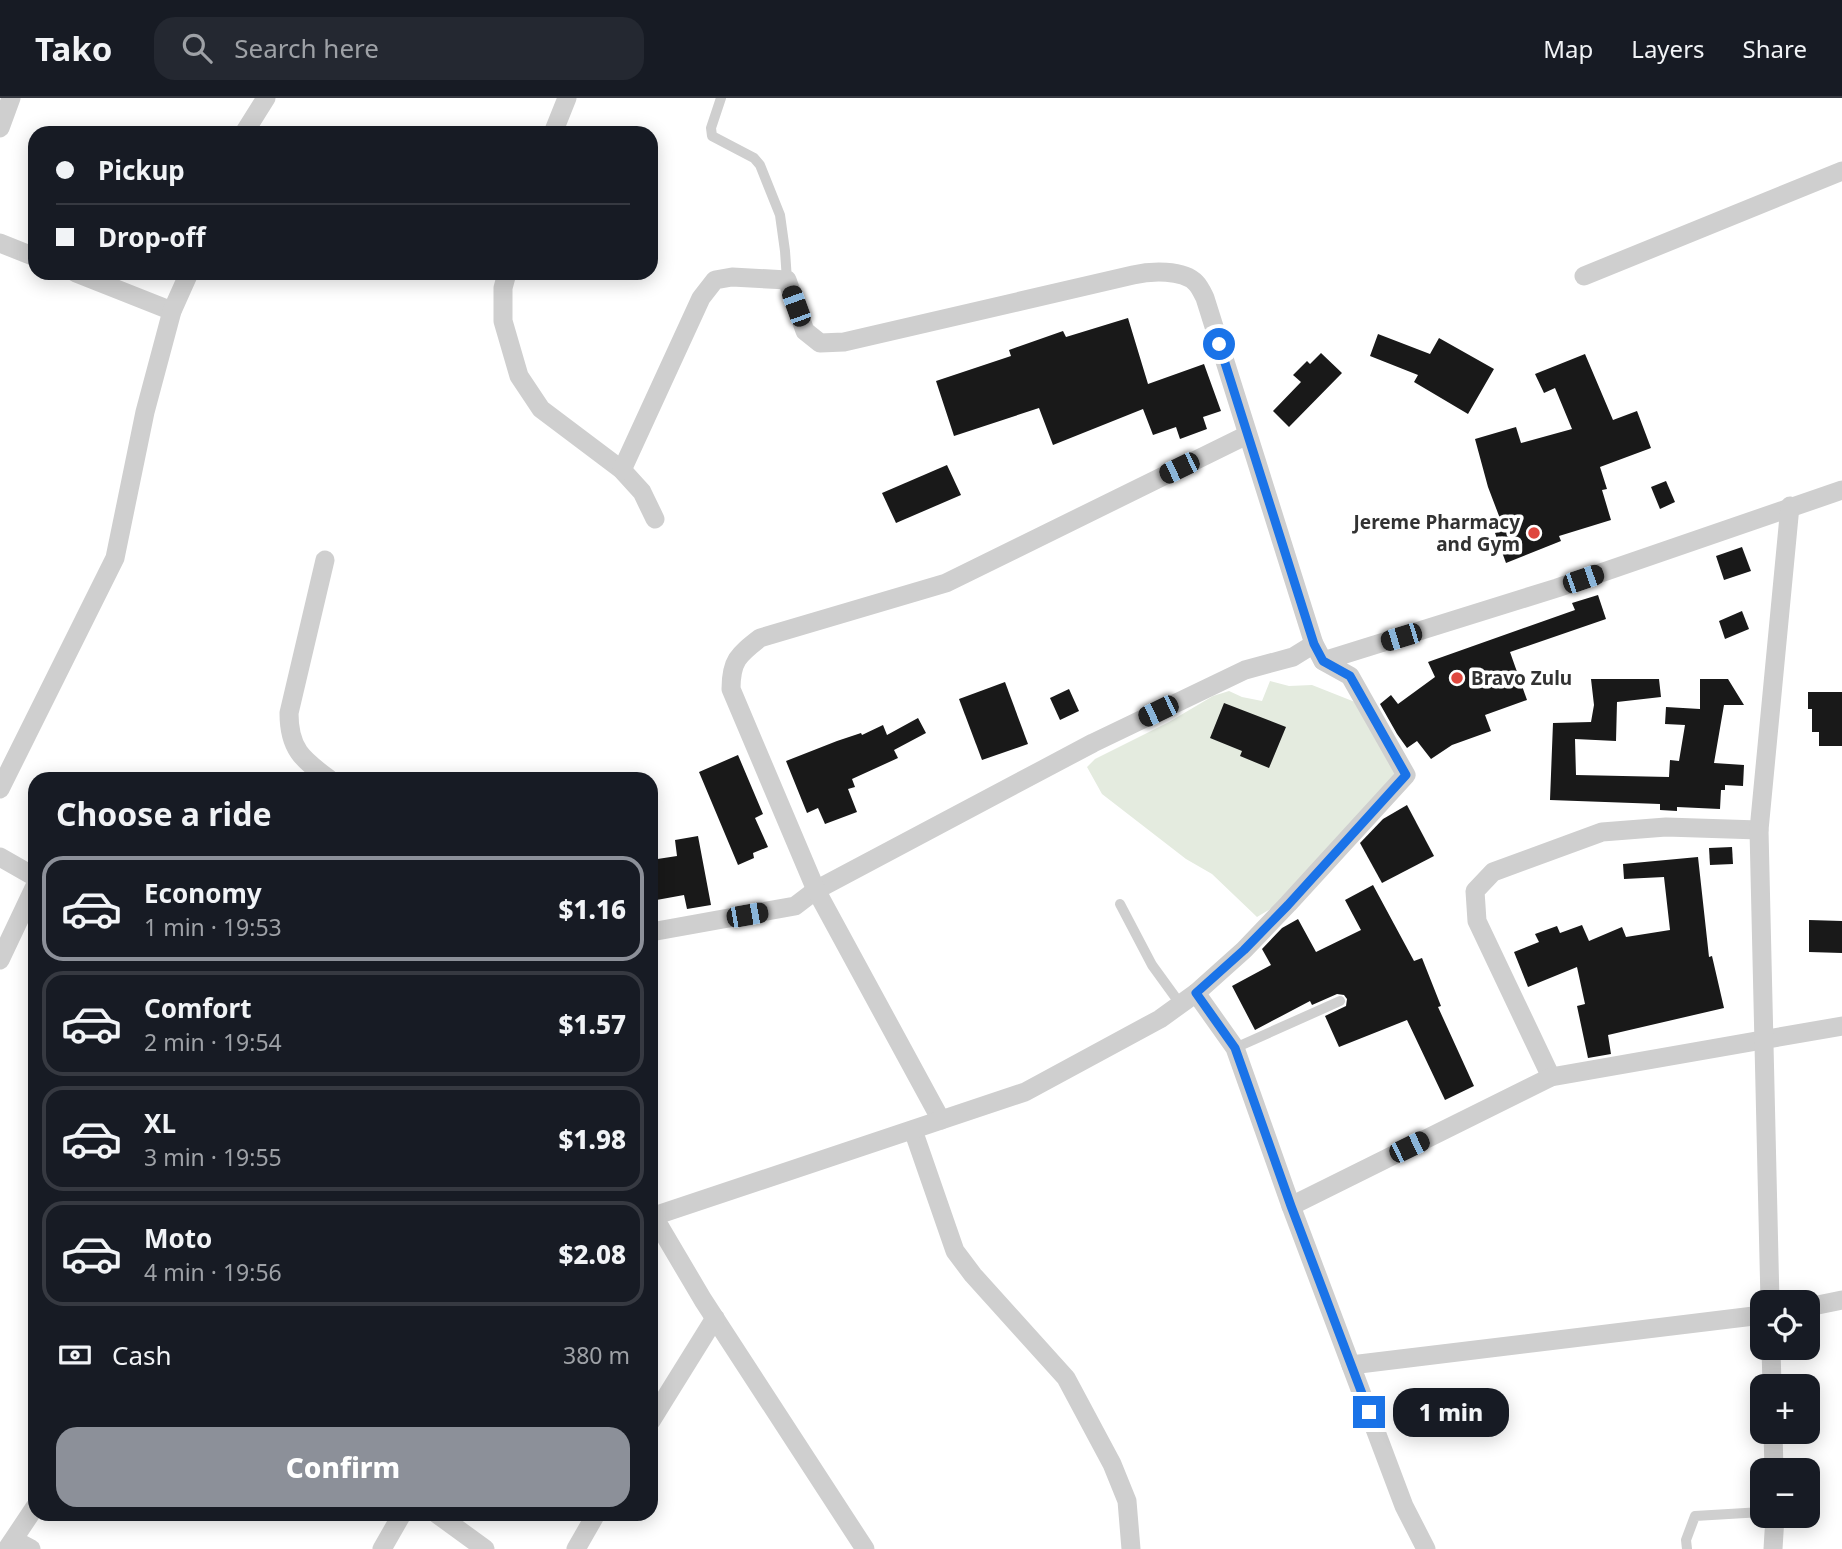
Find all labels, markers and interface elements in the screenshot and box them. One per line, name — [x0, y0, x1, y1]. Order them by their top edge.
search box — [154, 17, 644, 80]
text: Tako — [35, 26, 112, 71]
icon: search — [178, 29, 216, 67]
text: Search here — [234, 30, 379, 66]
text: Map — [1543, 32, 1593, 65]
text: Layers — [1631, 32, 1705, 65]
text: Share — [1743, 32, 1807, 65]
text: Pickup — [98, 152, 185, 188]
text: Drop-off — [98, 219, 205, 255]
car — [779, 283, 814, 329]
route start — [1203, 328, 1235, 360]
car — [1156, 449, 1203, 487]
place label: Jereme Pharmacy and Gym — [1352, 509, 1520, 557]
marker: Jereme Pharmacy and Gym — [1526, 525, 1542, 541]
car — [1560, 562, 1607, 596]
car — [1378, 621, 1425, 653]
place label: Bravo Zulu — [1471, 665, 1572, 691]
marker: Bravo Zulu — [1449, 670, 1465, 686]
car — [1135, 692, 1182, 730]
text: Choose a ride — [56, 792, 272, 835]
text: Economy — [144, 875, 262, 911]
icon: car — [60, 877, 123, 940]
text: $1.16 — [559, 891, 626, 927]
car — [725, 901, 770, 929]
text: 1 min · 19:53 — [144, 911, 282, 943]
text: Comfort — [144, 990, 252, 1026]
icon: car — [60, 992, 123, 1055]
text: $1.57 — [559, 1006, 626, 1042]
text: 2 min · 19:54 — [144, 1026, 282, 1058]
text: XL — [144, 1105, 176, 1141]
icon: car — [60, 1107, 123, 1170]
text: $1.98 — [559, 1121, 626, 1157]
car — [1386, 1128, 1433, 1166]
text: 3 min · 19:55 — [144, 1141, 282, 1173]
text: Moto — [144, 1220, 212, 1256]
icon: car — [60, 1222, 123, 1285]
text: $2.08 — [559, 1236, 626, 1272]
text: 4 min · 19:56 — [144, 1256, 282, 1288]
map controls — [1750, 1290, 1820, 1528]
button: locate — [1750, 1290, 1820, 1360]
icon: cash — [56, 1336, 94, 1374]
text: Cash — [112, 1337, 172, 1373]
text: 380 m — [563, 1339, 630, 1371]
button: + — [1750, 1374, 1820, 1444]
callout: 1 min — [1394, 1388, 1509, 1436]
route end — [1353, 1396, 1385, 1428]
text: 1 min — [1419, 1396, 1483, 1428]
button: Confirm — [56, 1427, 630, 1507]
button: − — [1750, 1458, 1820, 1528]

